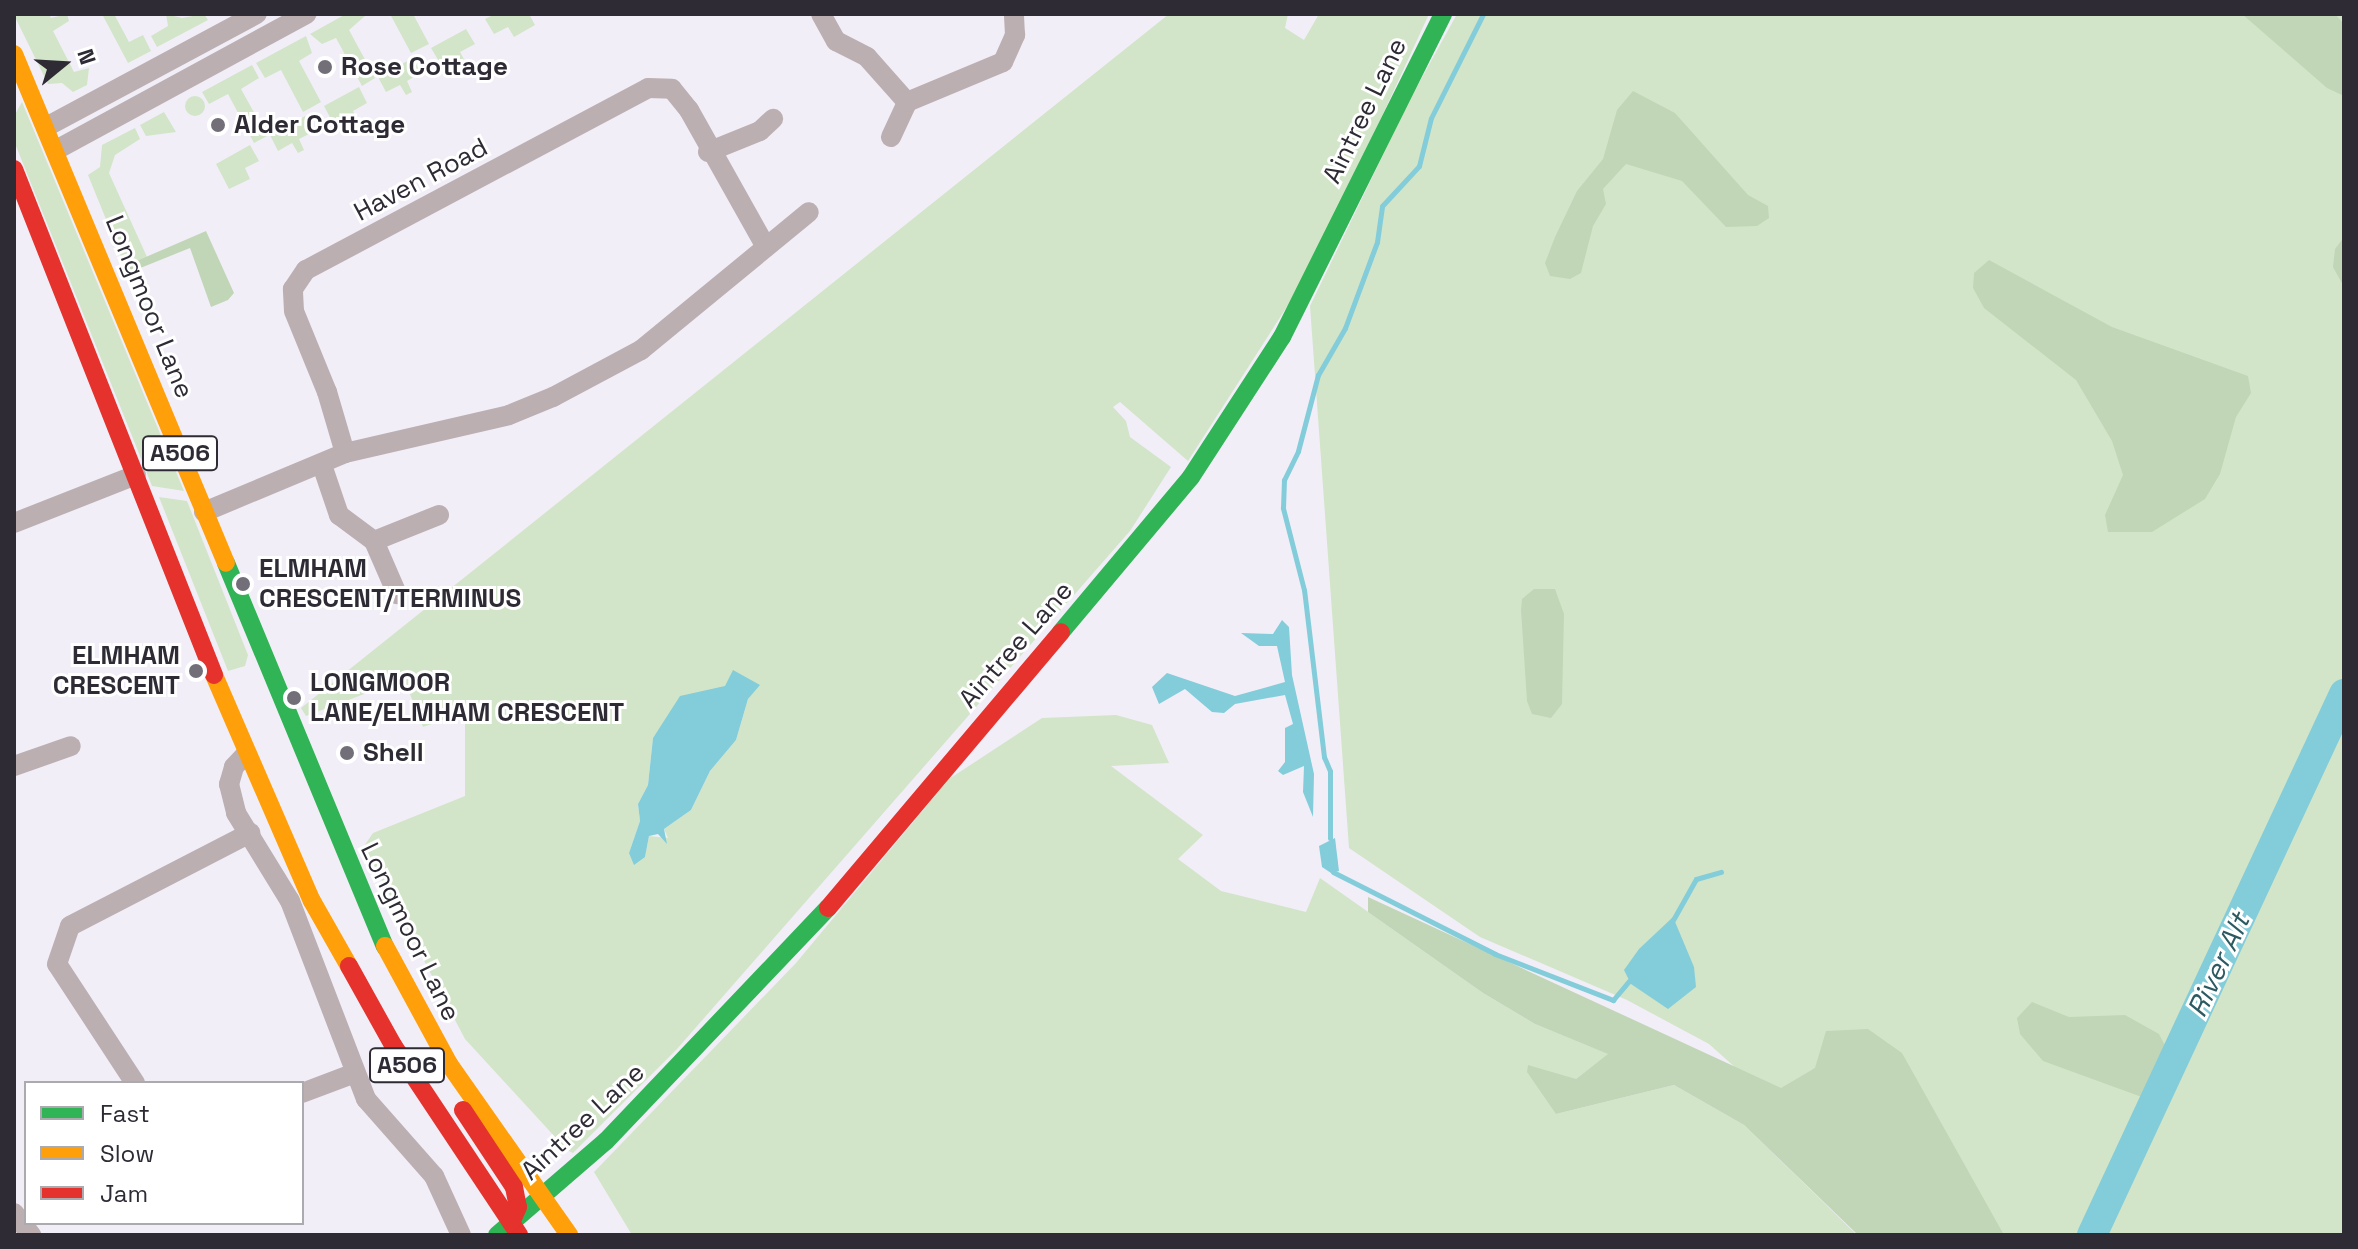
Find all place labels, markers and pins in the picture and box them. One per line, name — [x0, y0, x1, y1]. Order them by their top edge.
place label: Rose Cottage — [341, 51, 508, 83]
marker: Rose Cottage — [316, 58, 334, 76]
place label: Alder Cottage — [234, 109, 405, 141]
marker: Alder Cottage — [209, 116, 227, 134]
place label: ELMHAM CRESCENT/TERMINUS — [259, 553, 521, 614]
marker: ELMHAM CRESCENT/TERMINUS — [234, 575, 252, 593]
place label: ELMHAM CRESCENT — [53, 640, 180, 702]
marker: ELMHAM CRESCENT — [187, 662, 205, 680]
place label: LONGMOOR LANE/ELMHAM CRESCENT — [310, 667, 624, 728]
marker: LONGMOOR LANE/ELMHAM CRESCENT — [285, 689, 303, 707]
place label: Shell — [363, 737, 424, 769]
marker: Shell — [338, 744, 356, 762]

